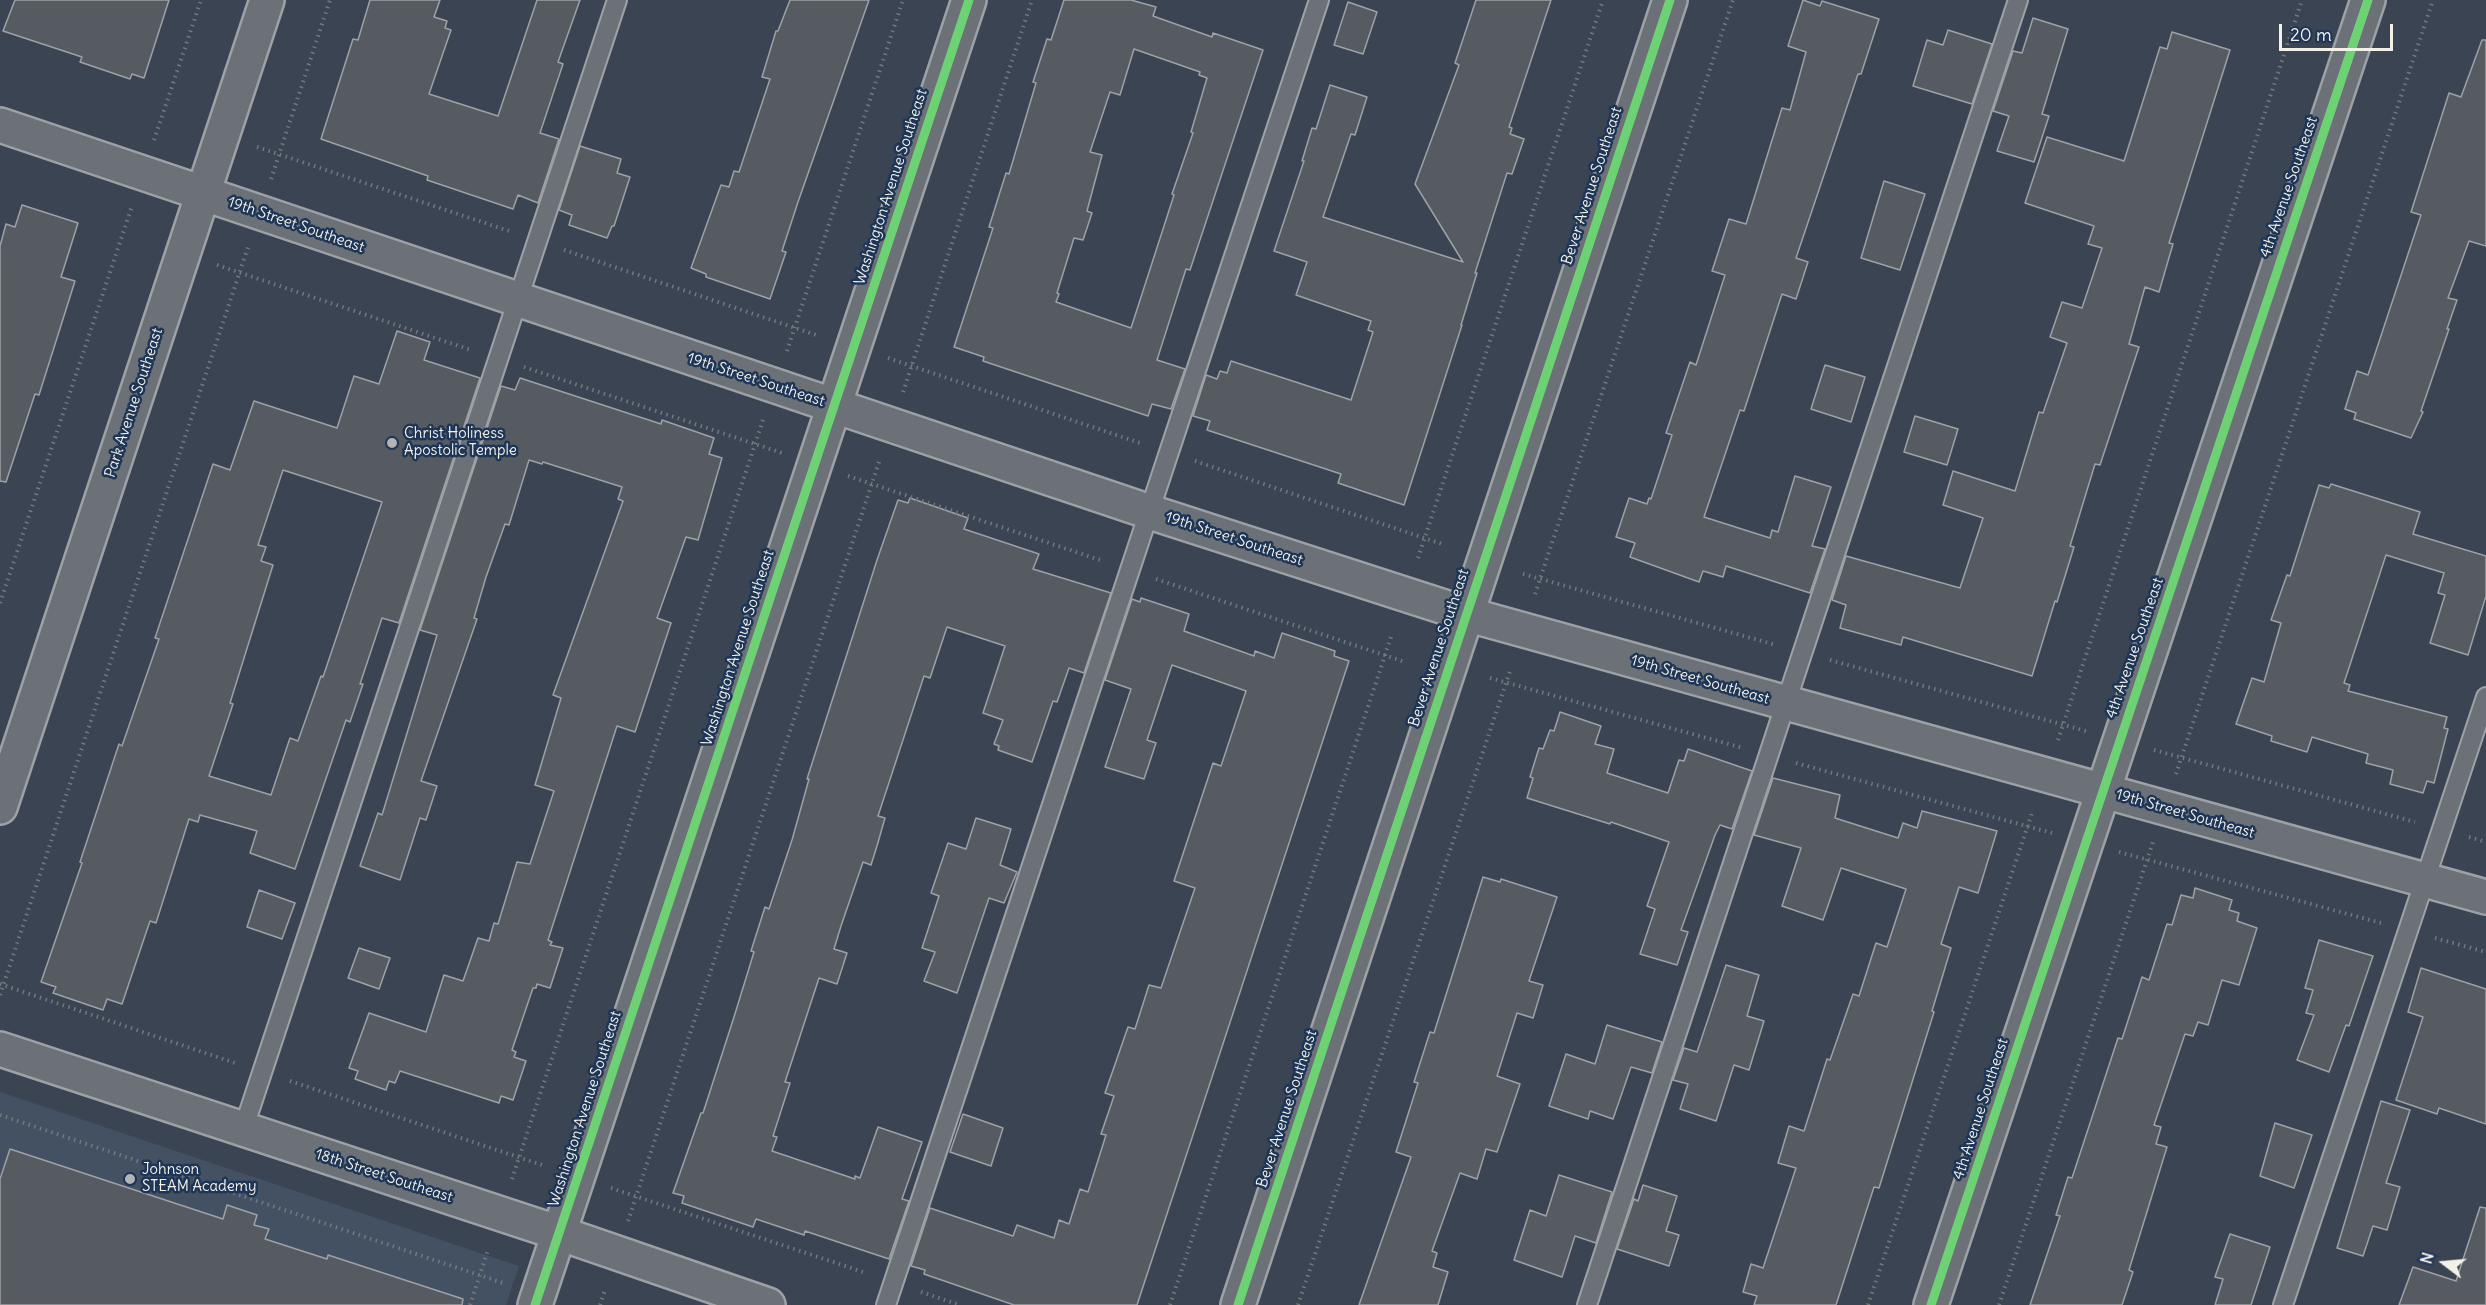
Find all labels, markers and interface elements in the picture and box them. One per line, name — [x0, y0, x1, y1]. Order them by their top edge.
scale bar — [2282, 12, 2396, 50]
text: 20 m — [2290, 23, 2332, 46]
street label: Washington Avenue Southeast — [851, 87, 931, 287]
street label: Bever Avenue Southeast — [1558, 105, 1626, 267]
street label: 4th Avenue Southeast — [2256, 114, 2322, 260]
street label: 19th Street Southeast — [225, 193, 367, 257]
street label: Park Avenue Southeast — [101, 326, 167, 480]
street label: 19th Street Southeast — [685, 349, 827, 411]
place label: Christ Holiness Apostolic Temple — [404, 425, 517, 460]
marker: Christ Holiness Apostolic Temple — [385, 436, 399, 450]
street label: 19th Street Southeast — [1163, 508, 1305, 570]
street label: Washington Avenue Southeast — [698, 548, 778, 748]
street label: Bever Avenue Southeast — [1405, 567, 1473, 729]
street label: 4th Avenue Southeast — [2102, 575, 2168, 721]
street label: 19th Street Southeast — [1629, 652, 1771, 708]
street label: 19th Street Southeast — [2114, 786, 2256, 842]
street label: Washington Avenue Southeast — [545, 1009, 625, 1209]
street label: Bever Avenue Southeast — [1253, 1028, 1321, 1190]
street label: 4th Avenue Southeast — [1950, 1036, 2012, 1182]
street label: 18th Street Southeast — [313, 1145, 455, 1207]
place label: Johnson STEAM Academy — [142, 1161, 256, 1196]
marker: Johnson STEAM Academy — [123, 1172, 137, 1186]
north arrow — [2414, 1233, 2474, 1293]
text: N — [2416, 1250, 2438, 1266]

